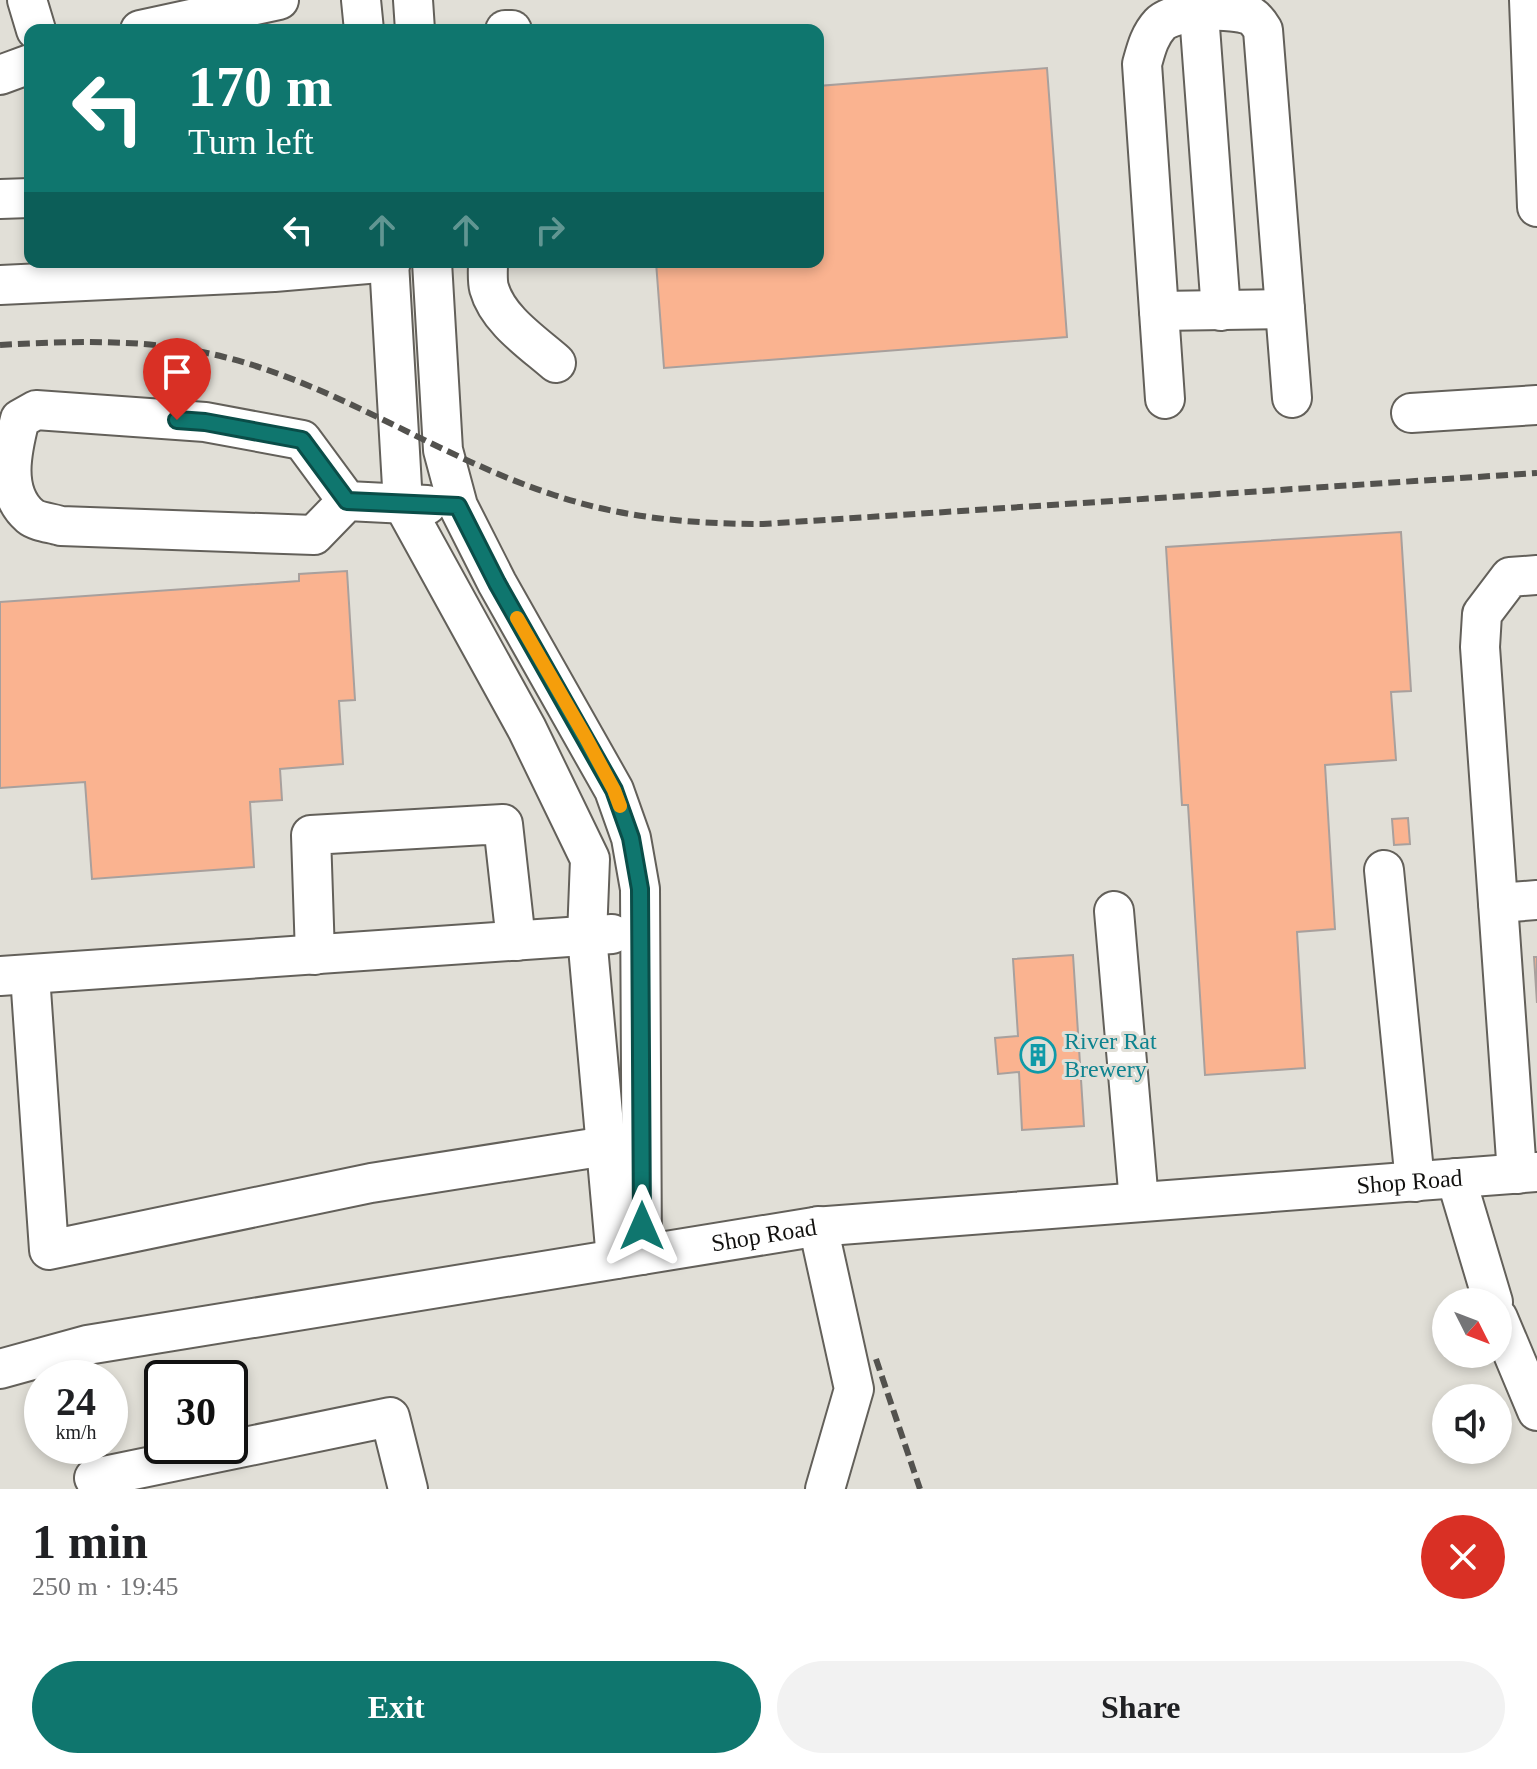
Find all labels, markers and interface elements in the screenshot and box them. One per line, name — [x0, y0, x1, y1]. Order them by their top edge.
icon: left — [56, 56, 160, 160]
text: 170 m — [188, 56, 333, 118]
text: Turn left — [188, 122, 314, 162]
icon: left — [276, 208, 320, 252]
icon: ahead — [360, 208, 404, 252]
icon: ahead — [444, 208, 488, 252]
icon: right — [528, 208, 572, 252]
pin — [143, 338, 211, 420]
icon: arrive — [155, 350, 199, 394]
place label: River Rat Brewery — [1064, 1028, 1157, 1082]
building icon: River Rat Brewery — [1019, 1036, 1057, 1074]
street label: Shop Road — [1356, 1165, 1463, 1199]
position arrow — [600, 1184, 684, 1268]
street label: Shop Road — [709, 1214, 818, 1256]
north arrow — [1432, 1288, 1512, 1368]
map controls — [1432, 1288, 1512, 1464]
speed limit sign: 30 — [144, 1360, 248, 1464]
text: 24 — [56, 1379, 96, 1424]
button: sound — [1432, 1384, 1512, 1464]
text: km/h — [55, 1421, 97, 1443]
text: 1 min — [32, 1515, 148, 1568]
button: close — [1421, 1515, 1505, 1599]
text: 250 m · 19:45 — [32, 1572, 179, 1601]
button: Exit — [32, 1661, 761, 1753]
button: Share — [777, 1661, 1505, 1753]

